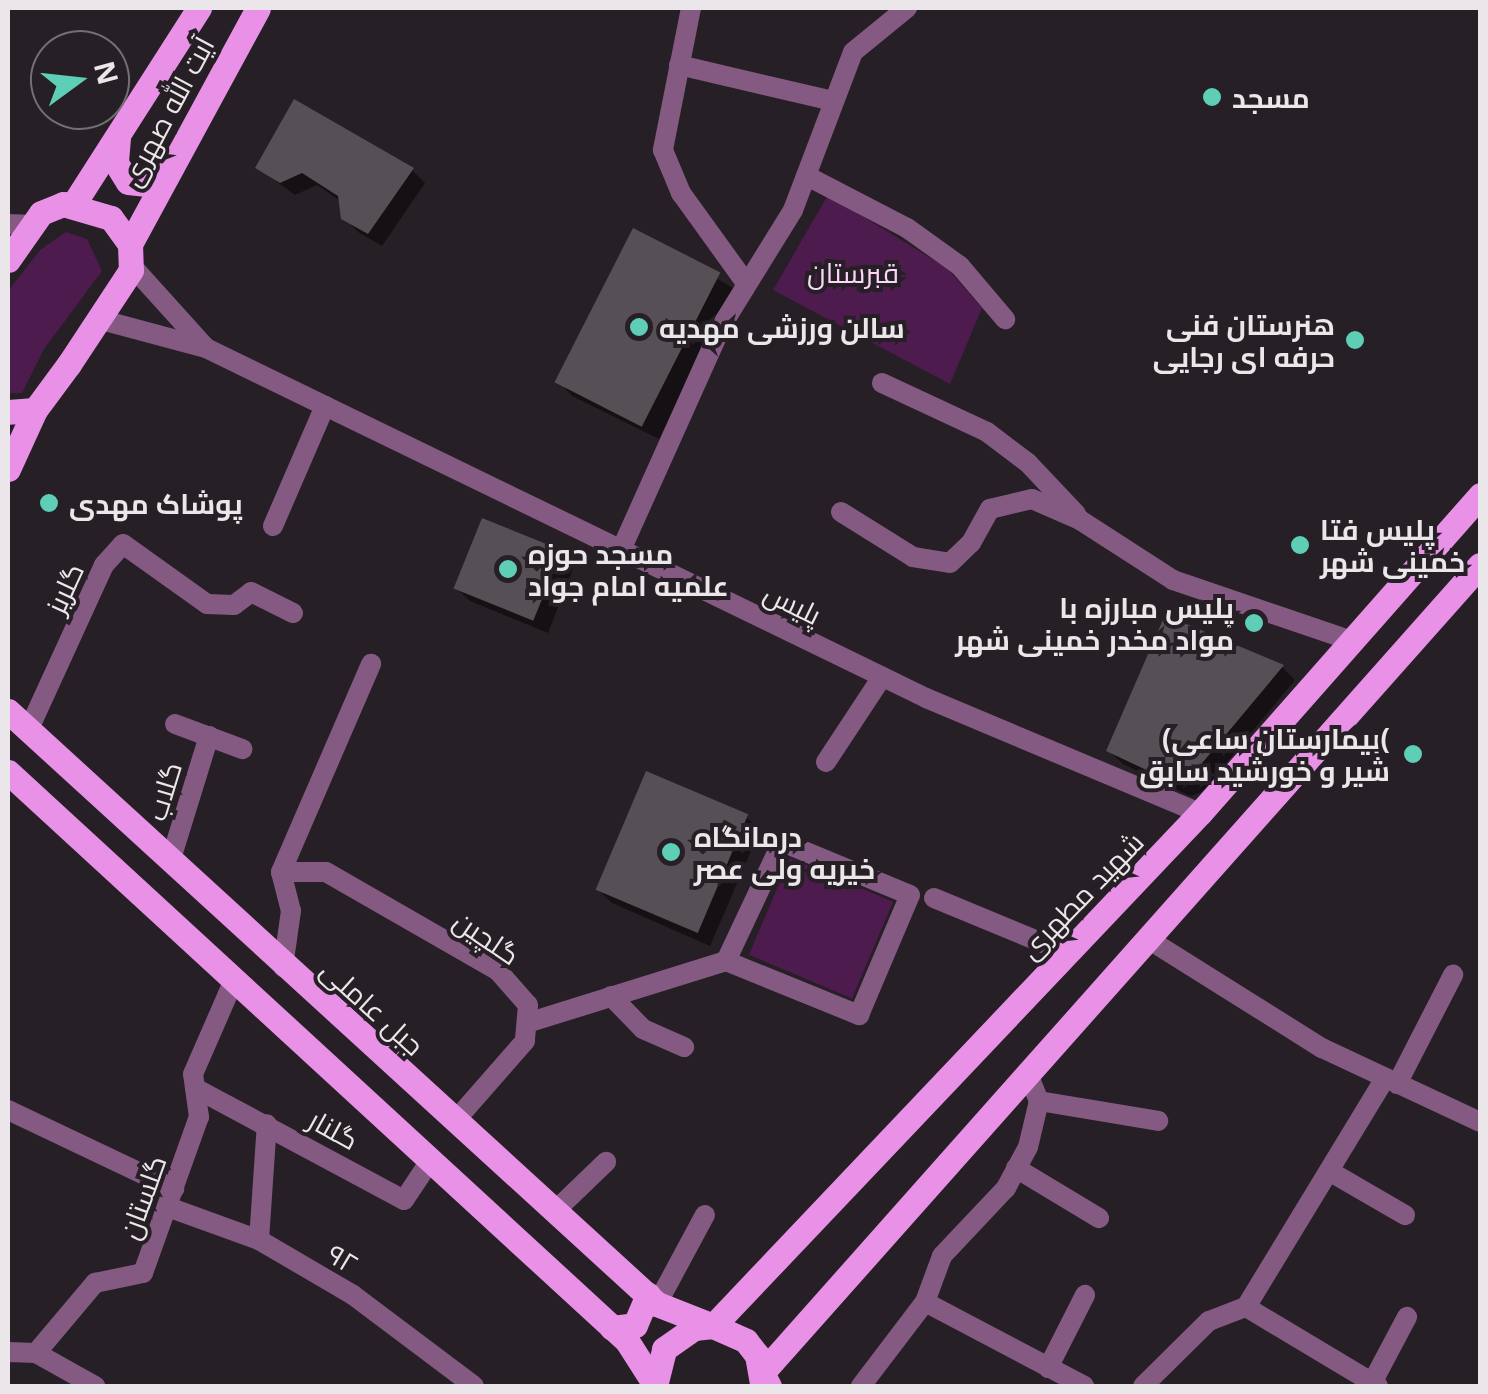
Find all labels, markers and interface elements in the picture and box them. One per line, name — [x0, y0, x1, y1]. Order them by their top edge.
north arrow — [30, 30, 130, 130]
street label: آیت الله صهری — [114, 31, 220, 191]
text: N — [86, 57, 128, 89]
place label: مسجد — [1232, 80, 1310, 114]
marker: مسجد — [1201, 86, 1223, 108]
park label: قبرستان — [807, 255, 899, 289]
place label: هنرستان فنی حرفه ای رجایی — [1153, 307, 1335, 373]
place label: سالن ورزشی مهدیه — [659, 310, 905, 344]
marker: سالن ورزشی مهدیه — [628, 316, 650, 338]
marker: هنرستان فنی حرفه ای رجایی — [1344, 329, 1366, 351]
place label: پوشاک مهدی — [69, 486, 243, 520]
marker: پوشاک مهدی — [38, 492, 60, 514]
place label: پلیس فتا خمینی شهر — [1320, 512, 1465, 578]
marker: پلیس فتا خمینی شهر — [1289, 534, 1311, 556]
place label: مسجد حوزه علمیه امام جواد — [528, 536, 729, 602]
street label: گلریز — [38, 557, 90, 619]
marker: مسجد حوزه علمیه امام جواد — [497, 558, 519, 580]
street label: پلیس — [759, 575, 827, 631]
place label: پلیس مبارزه با مواد مخدر خمینی شهر — [955, 590, 1234, 656]
marker: پلیس مبارزه با مواد مخدر خمینی شهر — [1243, 612, 1265, 634]
place label: (بیمارستان ساعی( شیر و خورشید سابق — [1139, 721, 1390, 787]
marker: (بیمارستان ساعی( شیر و خورشید سابق — [1400, 741, 1426, 767]
street label: گلاب — [138, 757, 188, 825]
place label: درمانگاه خیریه ولی عصر — [694, 819, 875, 885]
street label: شهید مطهری — [1012, 825, 1150, 965]
marker: درمانگاه خیریه ولی عصر — [658, 839, 684, 865]
street label: گلچین — [448, 903, 526, 971]
street label: جبل عاملی — [315, 952, 431, 1062]
street label: گلنار — [303, 1102, 365, 1156]
street label: گلستان — [111, 1151, 173, 1243]
street label: ۹۲ — [322, 1236, 364, 1280]

